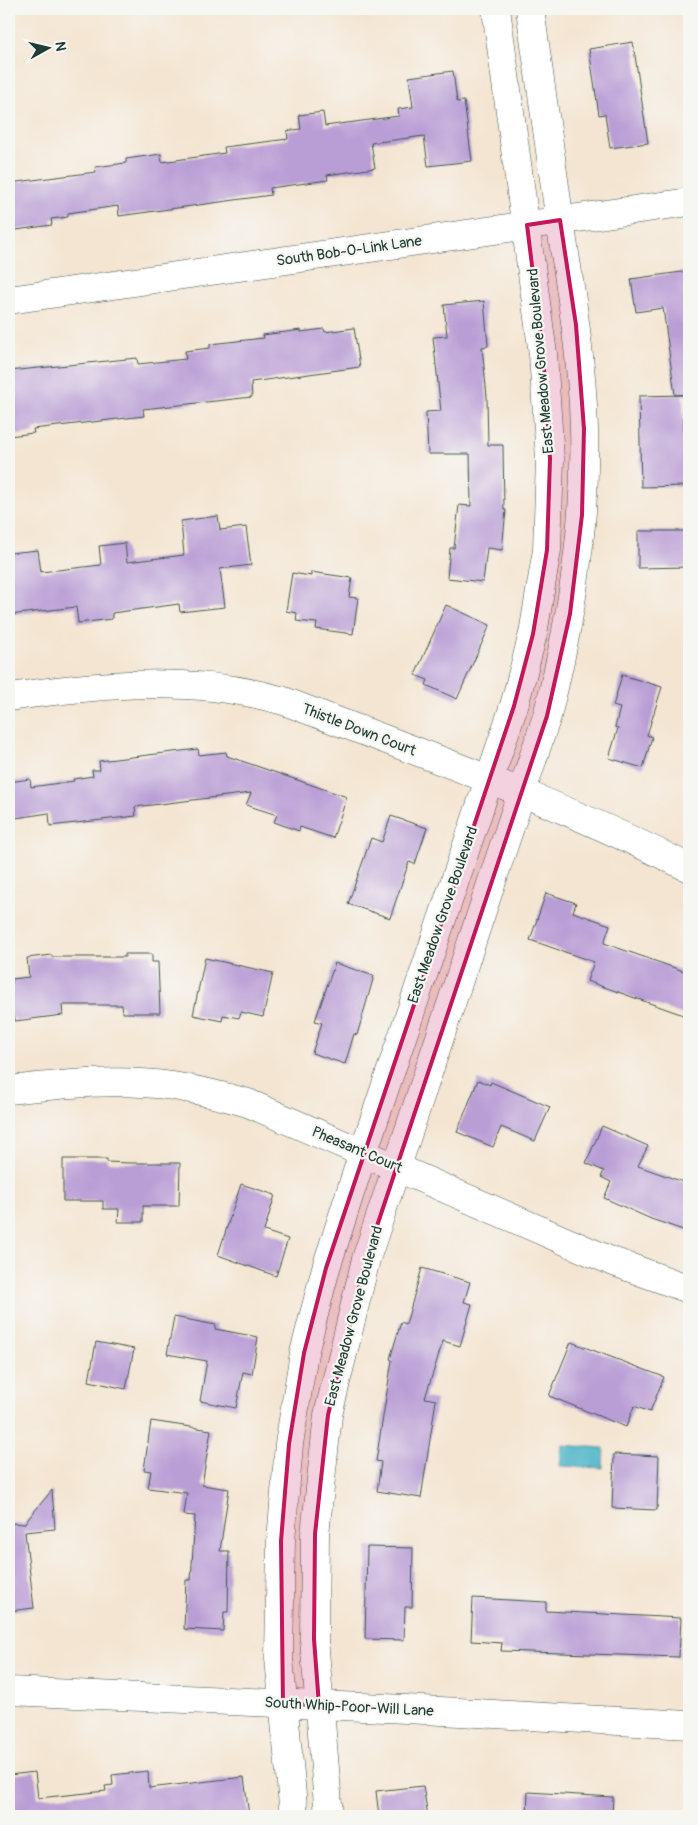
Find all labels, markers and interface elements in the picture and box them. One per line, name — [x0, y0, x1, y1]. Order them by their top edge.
north arrow — [22, 22, 72, 72]
text: N — [51, 40, 69, 52]
street label: South Bob-O-Link Lane — [275, 231, 424, 271]
street label: East Meadow Grove Boulevard — [523, 268, 559, 454]
street label: Thistle Down Court — [299, 700, 420, 761]
street label: East Meadow Grove Boulevard — [404, 824, 482, 1006]
street label: Pheasant Court — [309, 1122, 406, 1178]
street label: East Meadow Grove Boulevard — [321, 1224, 387, 1408]
street label: South Whip-Poor-Will Lane — [264, 1693, 435, 1721]

